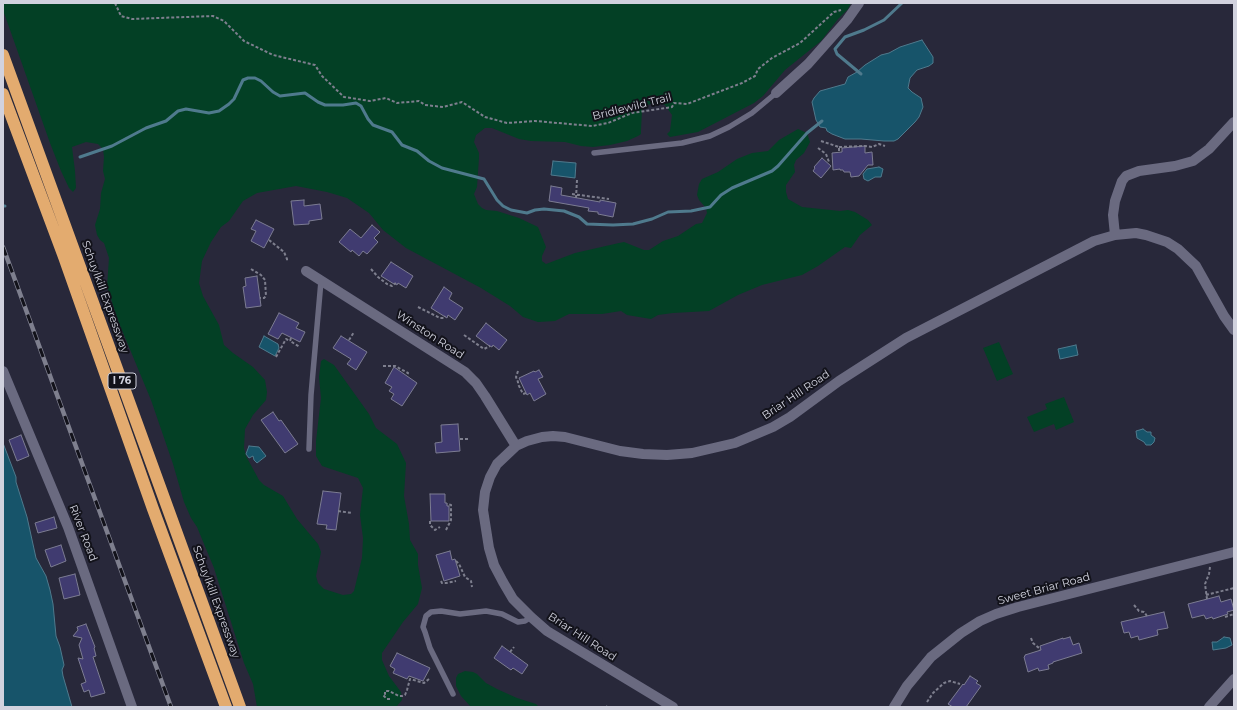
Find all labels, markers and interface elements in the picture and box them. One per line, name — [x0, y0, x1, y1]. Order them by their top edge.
street label: Bridlewild Trail — [591, 91, 673, 123]
street label: Schuylkill Expressway — [79, 239, 131, 355]
street label: Winston Road — [394, 308, 466, 362]
street label: Briar Hill Road — [760, 367, 832, 423]
road number: I 76 — [108, 373, 136, 389]
street label: River Road — [66, 503, 100, 563]
street label: Schuylkill Expressway — [190, 544, 242, 660]
street label: Sweet Briar Road — [996, 570, 1092, 608]
street label: Briar Hill Road — [545, 610, 619, 664]

